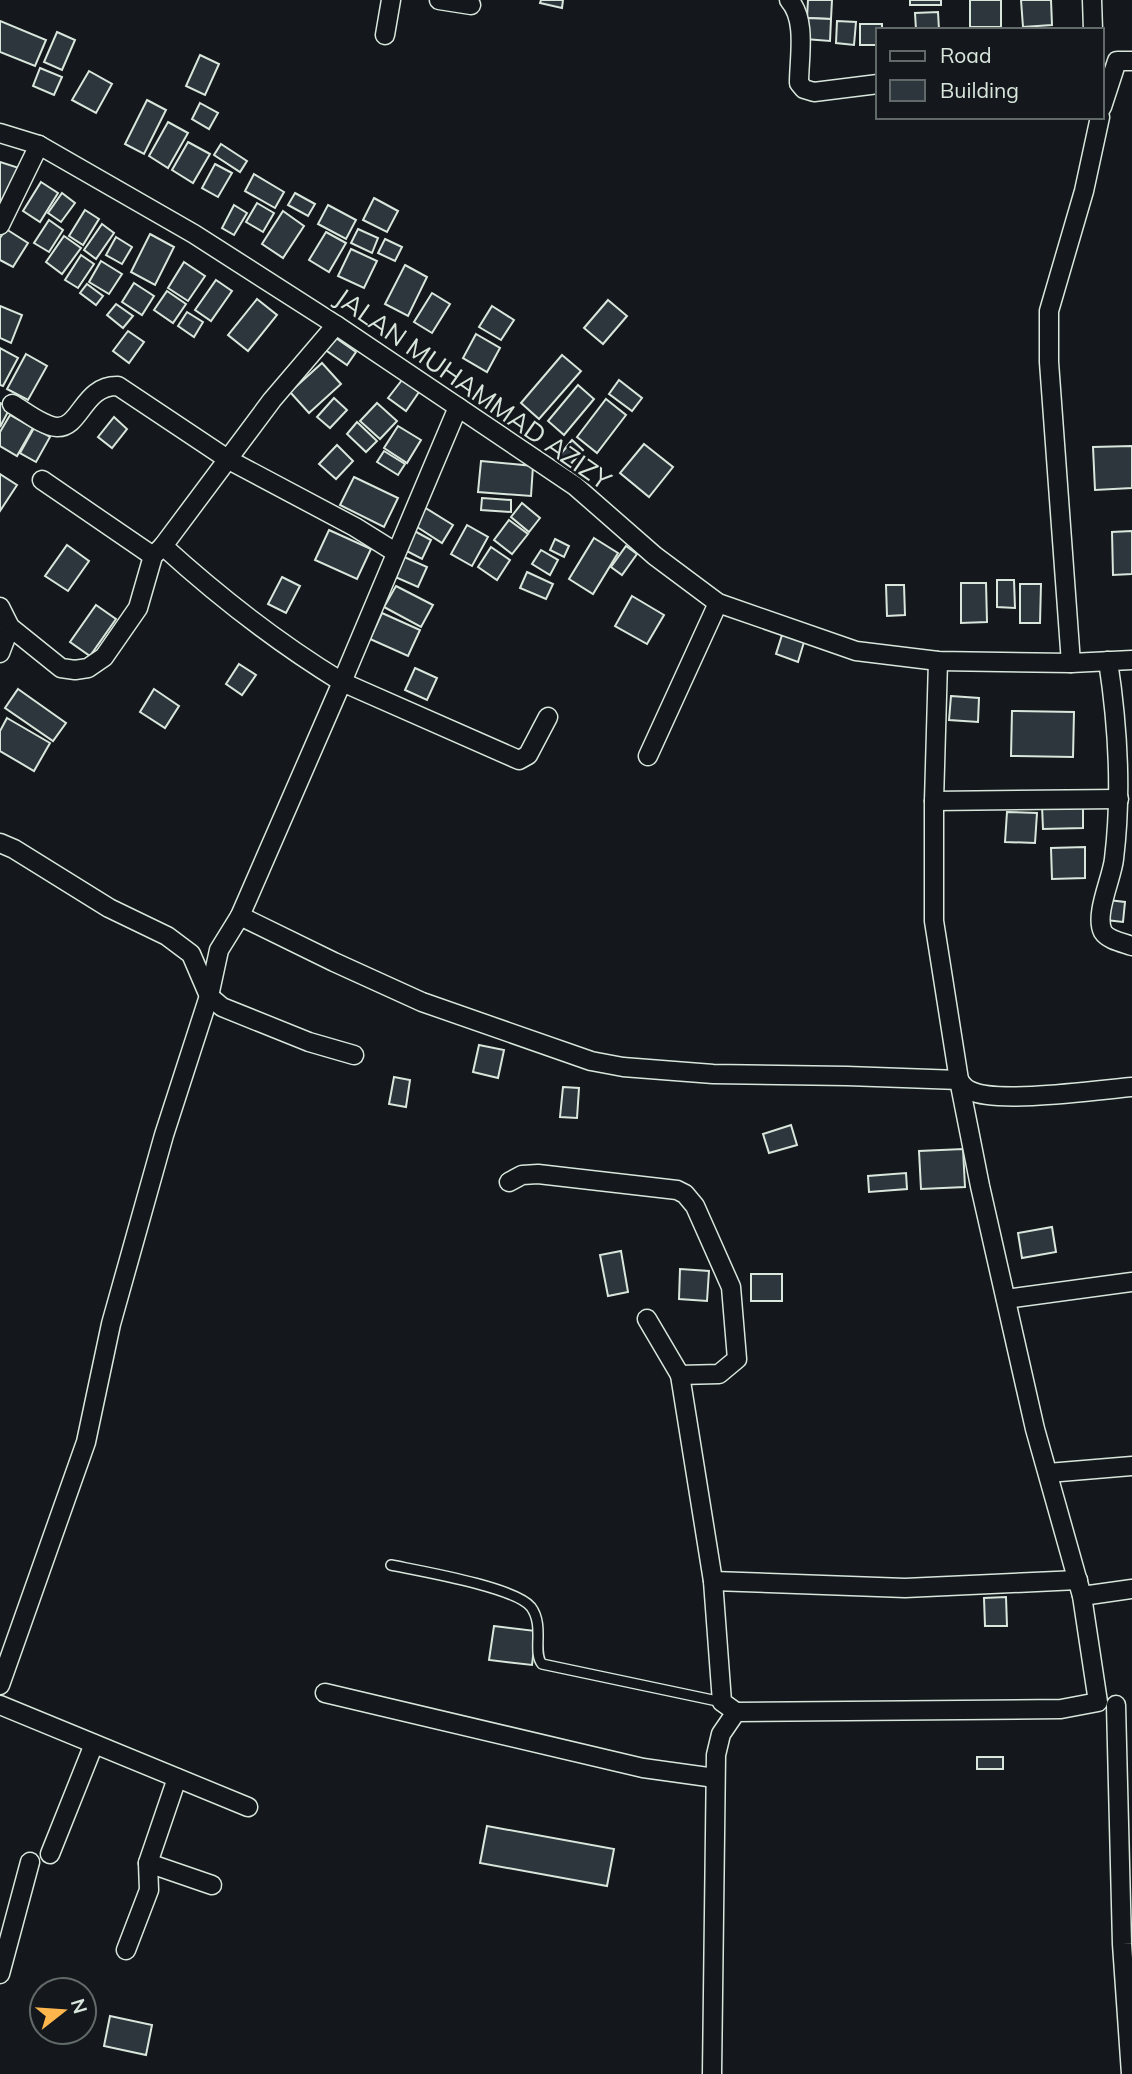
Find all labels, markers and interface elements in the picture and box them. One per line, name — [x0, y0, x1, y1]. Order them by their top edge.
legend — [876, 28, 1104, 119]
text: Road — [940, 42, 991, 68]
text: Building — [940, 77, 1019, 103]
street label: JALAN MUHAMMAD AZIZY — [329, 281, 619, 497]
north arrow — [28, 1976, 98, 2046]
text: N — [66, 1996, 93, 2016]

